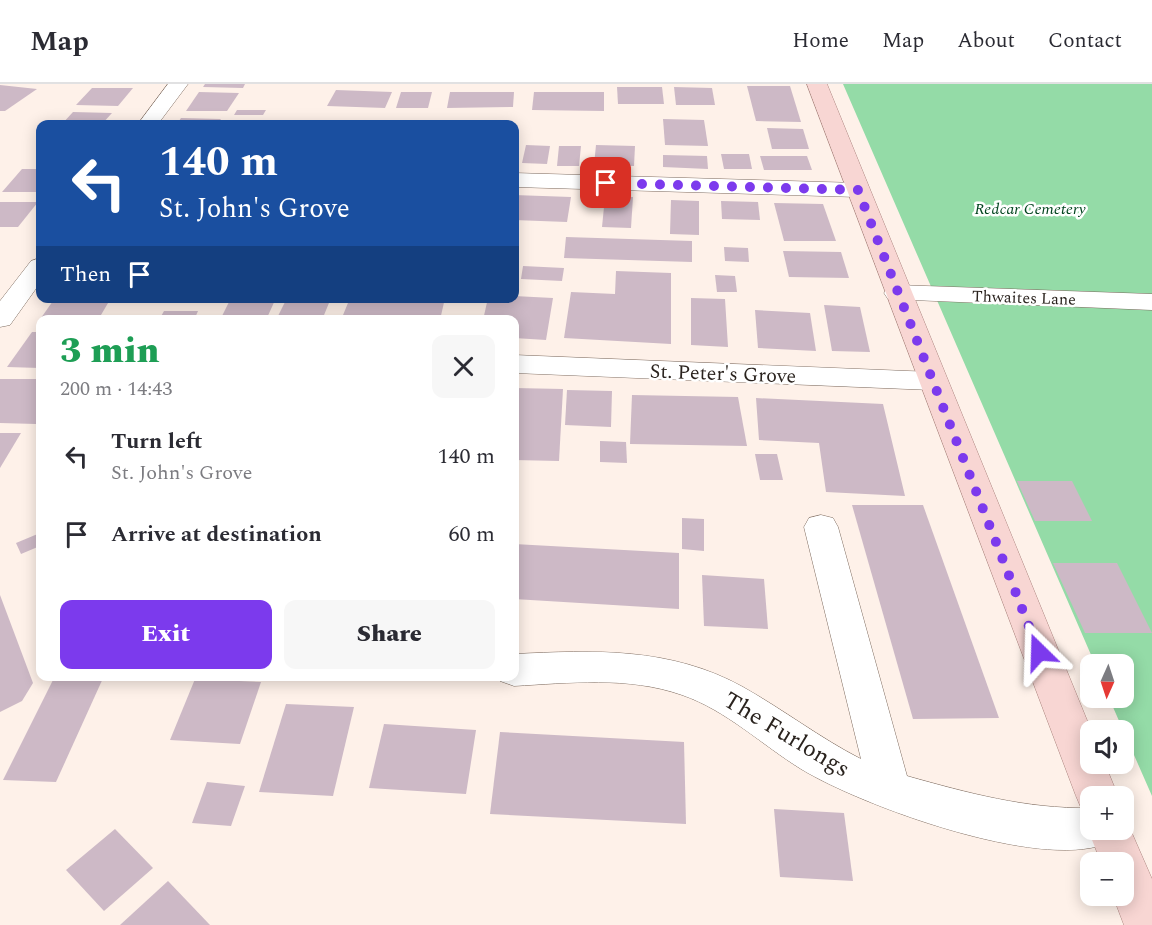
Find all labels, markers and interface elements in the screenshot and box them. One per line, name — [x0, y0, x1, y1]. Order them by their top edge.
text: Map — [30, 20, 89, 63]
text: Home — [792, 25, 849, 57]
text: Map — [882, 25, 924, 57]
text: About — [957, 25, 1015, 57]
text: Contact — [1048, 25, 1122, 57]
text: 140 m — [159, 131, 278, 194]
icon: left — [60, 144, 138, 222]
pin — [580, 157, 631, 208]
icon: arrive — [589, 166, 622, 199]
text: St. John's Grove — [159, 188, 350, 230]
park label: Redcar Cemetery — [974, 197, 1086, 221]
text: Then — [60, 258, 111, 291]
icon: arrive — [123, 258, 156, 291]
street label: Thwaites Lane — [972, 284, 1076, 312]
text: 3 min — [60, 324, 160, 379]
button: close — [432, 335, 495, 398]
street label: St. Peter's Grove — [649, 356, 797, 392]
text: 200 m · 14:43 — [60, 374, 172, 404]
text: Turn left — [111, 425, 203, 458]
icon: left — [60, 440, 93, 473]
text: 140 m — [438, 440, 495, 473]
text: St. John's Grove — [111, 458, 252, 488]
icon: arrive — [60, 518, 93, 551]
text: Arrive at destination — [111, 518, 322, 551]
text: 60 m — [449, 518, 495, 551]
button: Exit — [60, 600, 272, 669]
button: Share — [284, 600, 495, 669]
position arrow — [1007, 620, 1071, 684]
north arrow — [1080, 654, 1134, 708]
map controls — [1080, 654, 1134, 906]
street label: The Furlongs — [716, 683, 857, 787]
button: sound — [1080, 720, 1134, 774]
button: + — [1080, 786, 1134, 840]
button: − — [1080, 852, 1134, 906]

